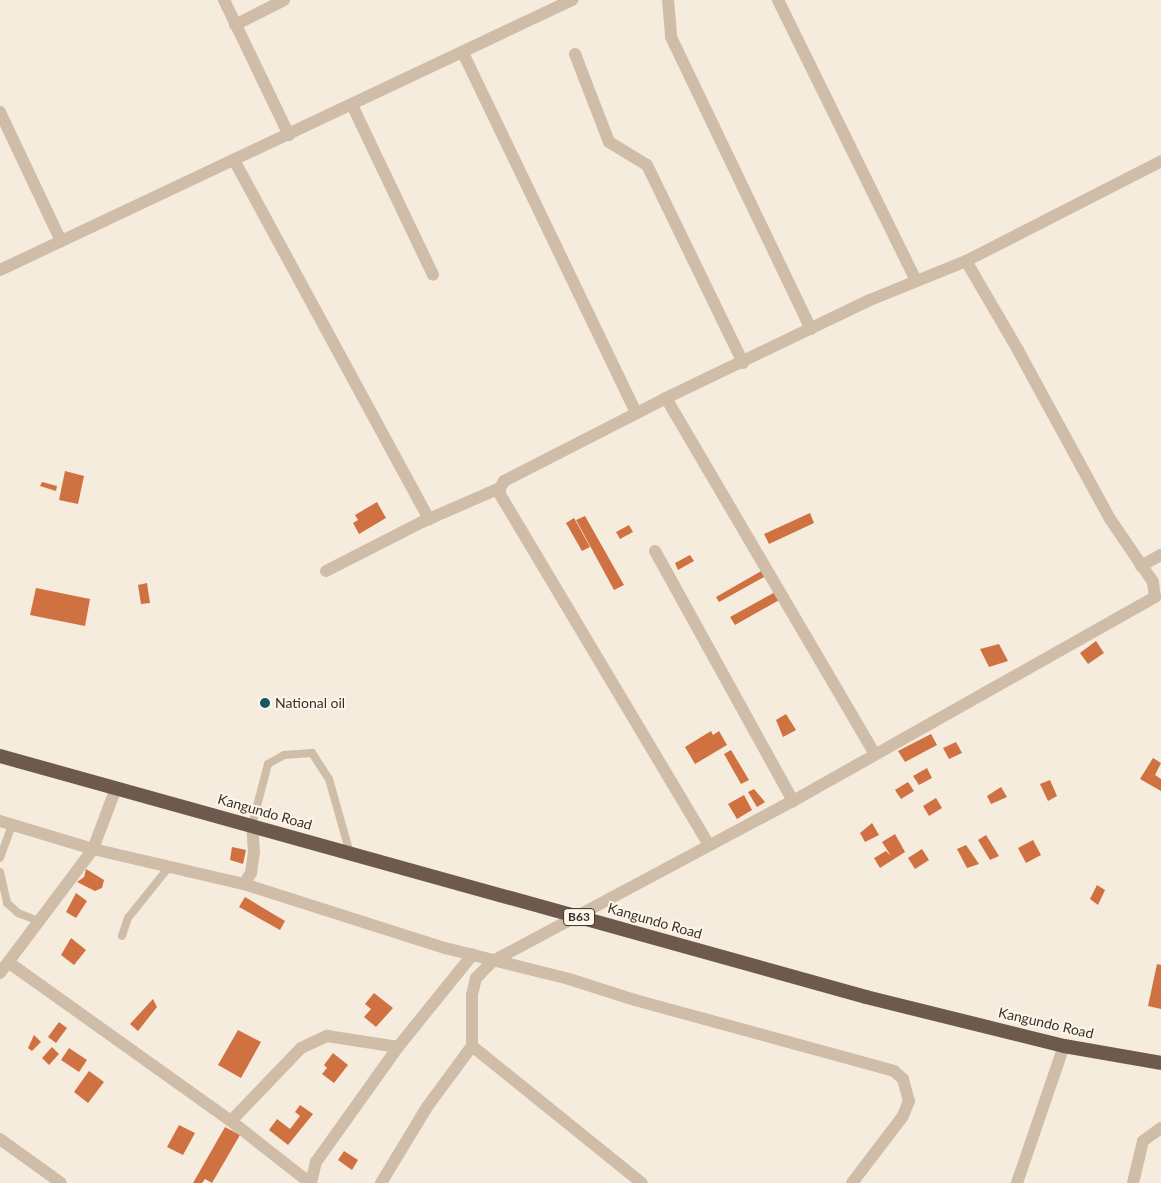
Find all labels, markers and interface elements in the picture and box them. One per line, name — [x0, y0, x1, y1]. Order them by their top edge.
place label: National oil — [275, 695, 345, 711]
marker: National oil — [259, 697, 271, 709]
street label: Kangundo Road — [216, 791, 314, 833]
street label: Kangundo Road — [606, 900, 704, 942]
road number: B63 — [563, 908, 595, 926]
street label: Kangundo Road — [997, 1004, 1095, 1042]

